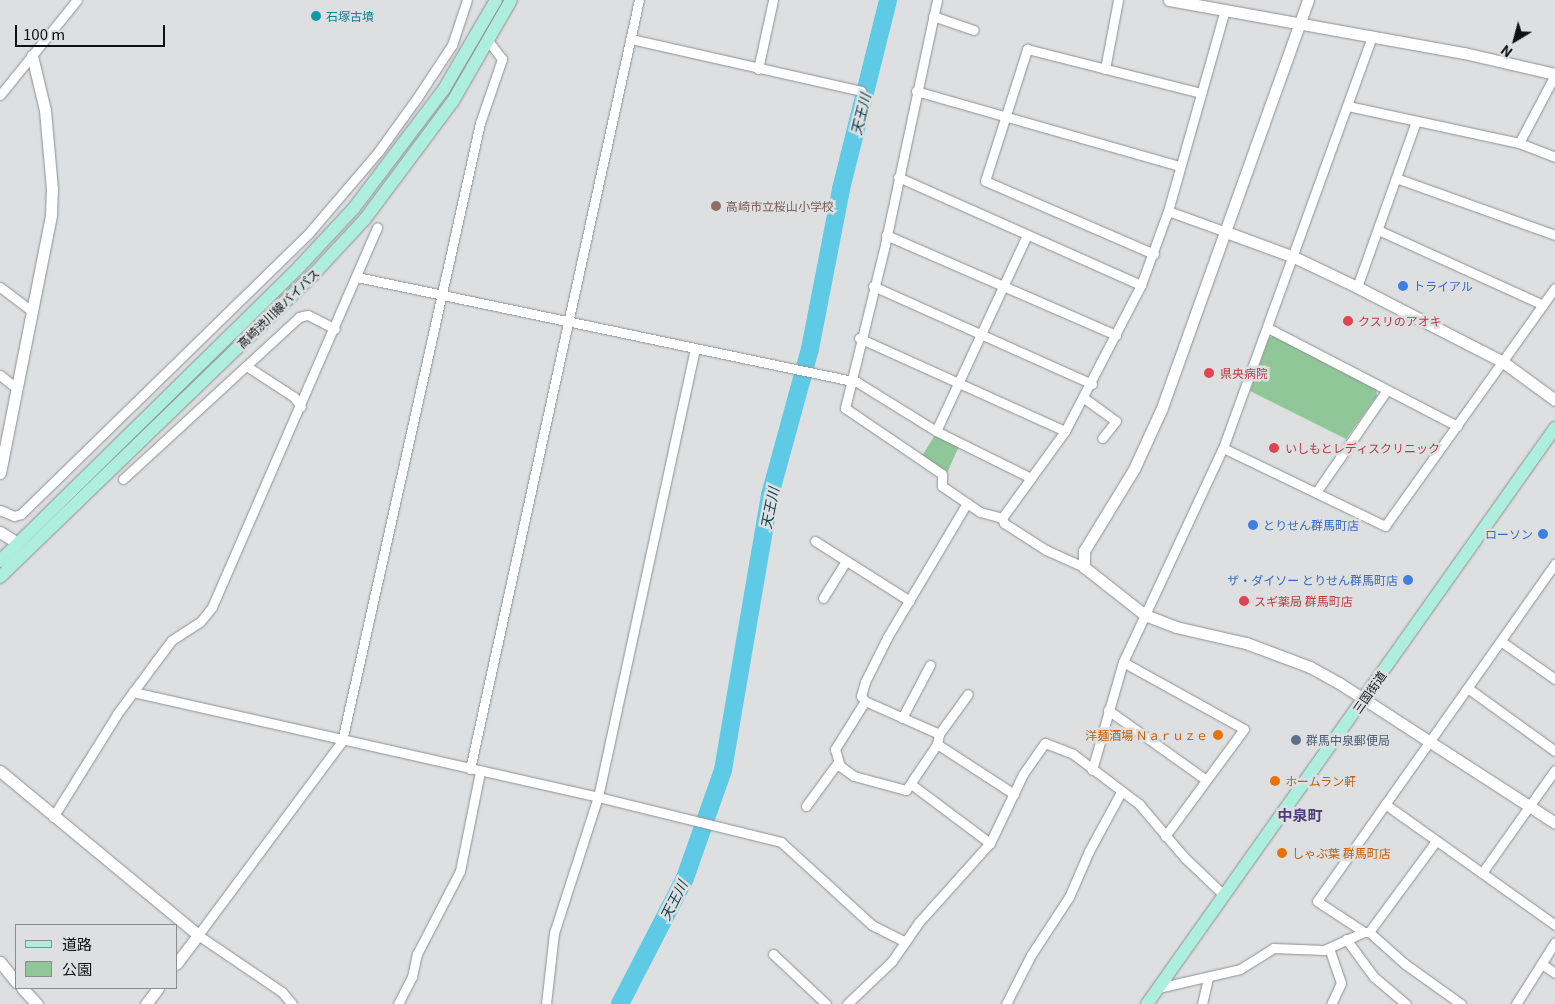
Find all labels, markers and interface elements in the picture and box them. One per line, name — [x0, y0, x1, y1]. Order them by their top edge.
place label: 石塚古墳 — [326, 9, 374, 23]
marker: 石塚古墳 — [310, 10, 322, 22]
scale bar — [18, 15, 168, 47]
north arrow — [1490, 15, 1540, 65]
text: 100 m — [23, 23, 65, 44]
text: N — [1496, 41, 1516, 63]
water label: 天王川 — [847, 92, 873, 136]
place label: 高崎市立桜山小学校 — [726, 199, 834, 213]
marker: 高崎市立桜山小学校 — [710, 200, 722, 212]
street label: 高崎渋川線バイパス — [234, 265, 322, 351]
place label: トライアル — [1413, 279, 1473, 293]
marker: トライアル — [1397, 280, 1409, 292]
place label: クスリのアオキ — [1358, 314, 1442, 328]
marker: クスリのアオキ — [1342, 315, 1354, 327]
marker: 県央病院 — [1202, 366, 1216, 380]
place label: 県央病院 — [1220, 366, 1268, 380]
marker: いしもとレディスクリニック — [1267, 441, 1281, 455]
place label: いしもとレディスクリニック — [1285, 441, 1441, 455]
water label: 天王川 — [757, 486, 781, 530]
place label: とりせん群馬町店 — [1263, 518, 1359, 532]
marker: とりせん群馬町店 — [1247, 519, 1259, 531]
place label: ローソン — [1485, 527, 1533, 541]
marker: ローソン — [1537, 528, 1549, 540]
place label: ザ・ダイソー とりせん群馬町店 — [1227, 573, 1398, 587]
marker: ザ・ダイソー とりせん群馬町店 — [1402, 574, 1414, 586]
place label: スギ薬局 群馬町店 — [1254, 594, 1353, 608]
marker: スギ薬局 群馬町店 — [1238, 595, 1250, 607]
street label: 三国街道 — [1349, 668, 1389, 716]
place label: 洋麺酒場 Ｎａｒｕｚｅ — [1085, 728, 1208, 742]
marker: 洋麺酒場 Ｎａｒｕｚｅ — [1212, 729, 1224, 741]
place label: 群馬中泉郵便局 — [1306, 733, 1390, 747]
marker: 群馬中泉郵便局 — [1290, 734, 1302, 746]
place label: ホームラン軒 — [1285, 774, 1357, 788]
marker: ホームラン軒 — [1269, 775, 1281, 787]
district label: 中泉町 — [1278, 806, 1322, 824]
place label: しゃぶ葉 群馬町店 — [1292, 846, 1391, 860]
marker: しゃぶ葉 群馬町店 — [1276, 847, 1288, 859]
water label: 天王川 — [656, 877, 690, 923]
legend — [15, 924, 178, 989]
text: 道路 — [62, 933, 92, 954]
text: 公園 — [62, 958, 92, 979]

